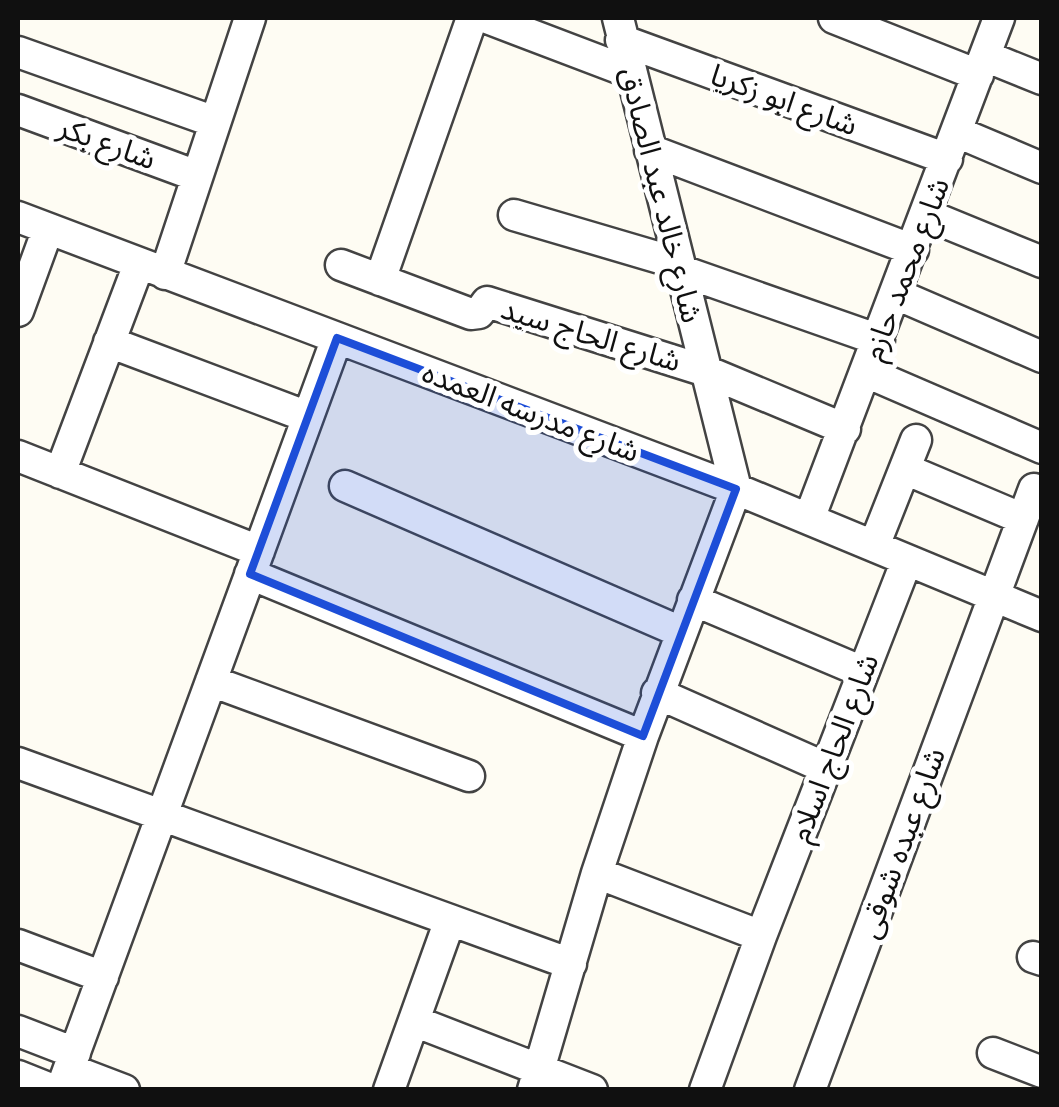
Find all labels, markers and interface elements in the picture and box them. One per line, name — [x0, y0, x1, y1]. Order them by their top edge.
street label: شارع ابو زكريا — [704, 58, 862, 147]
street label: شارع خالد عبد الصادق — [608, 64, 709, 327]
street label: شارع بكر — [51, 109, 160, 181]
street label: شارع محمد حازم — [856, 173, 961, 367]
street label: شارع الحاج سيد — [496, 292, 685, 383]
street label: شارع مدرسه العمده — [416, 355, 644, 474]
street label: شارع الحاج اسلام — [783, 649, 890, 849]
street label: شارع عبده شوقى — [852, 743, 957, 945]

